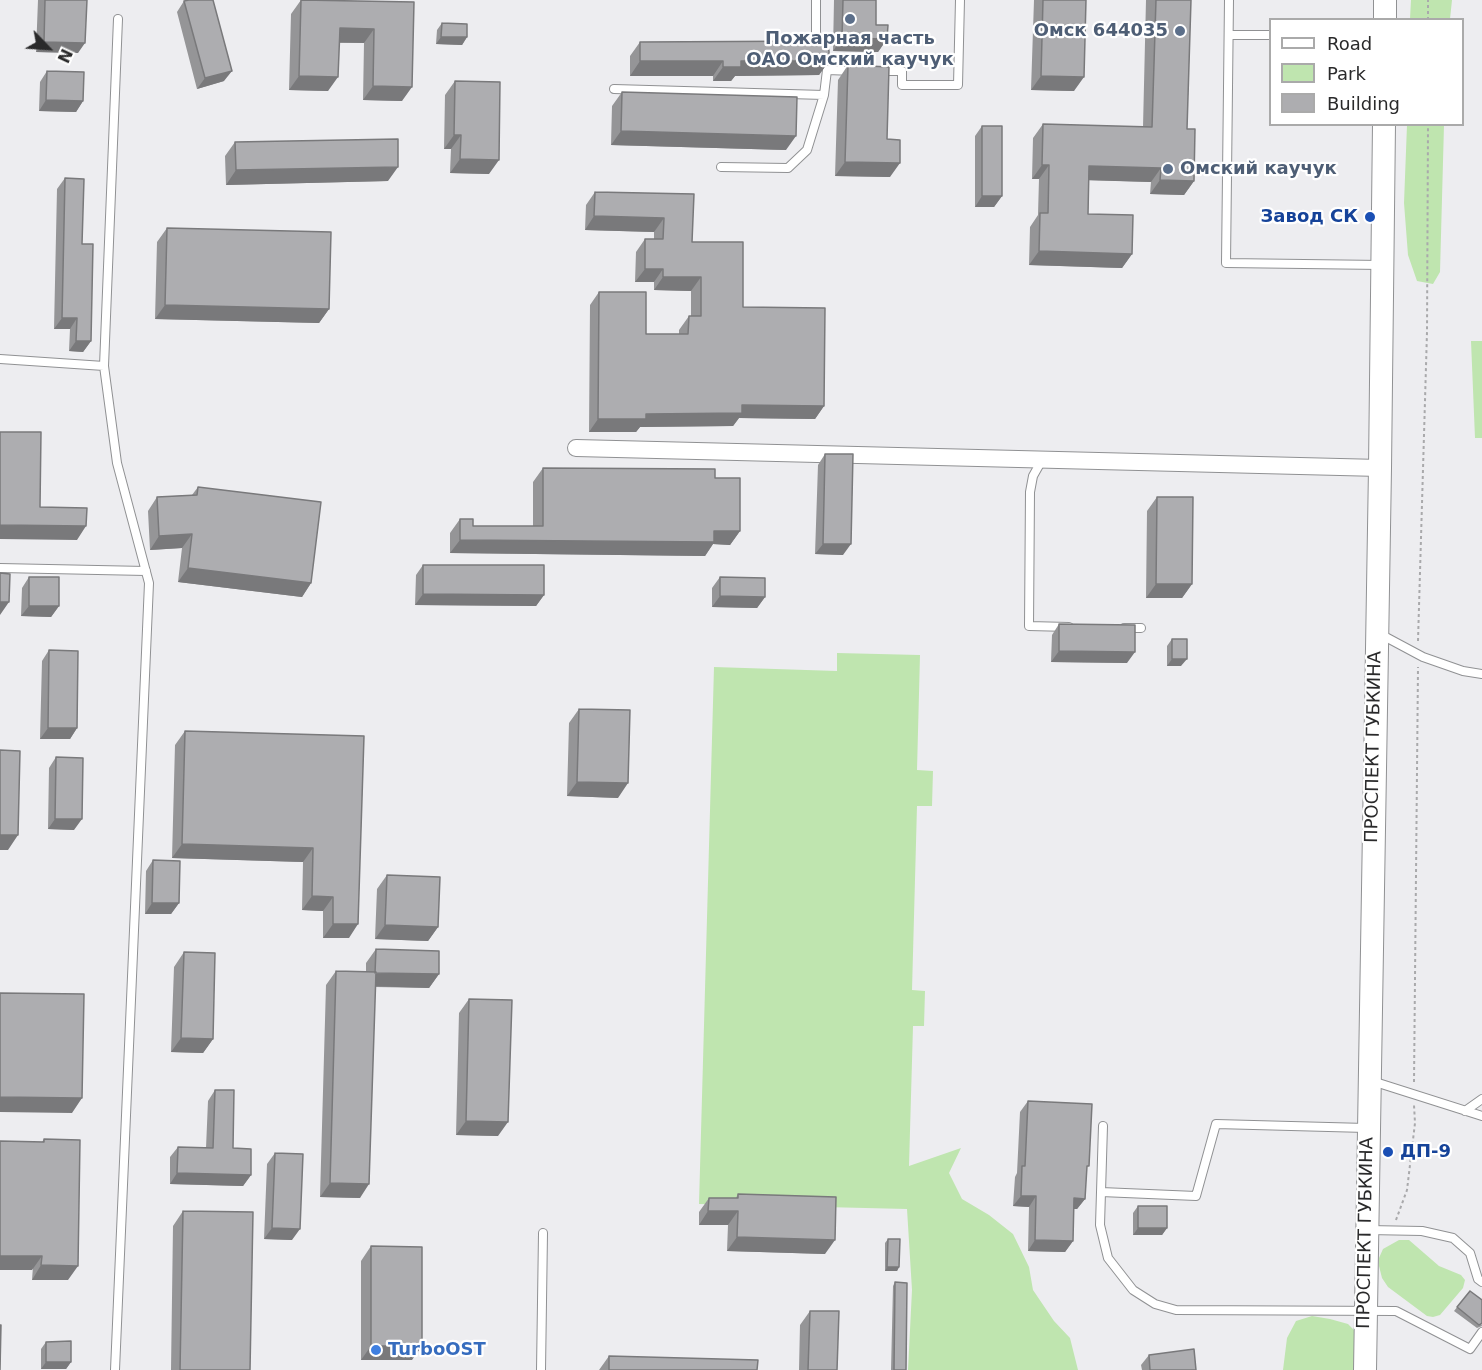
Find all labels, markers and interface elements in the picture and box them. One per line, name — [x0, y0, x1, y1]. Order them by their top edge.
marker: Пожарная часть ОАО Омский каучук — [843, 12, 857, 26]
north arrow — [18, 18, 78, 78]
legend — [1269, 18, 1464, 126]
place label: Омск 644035 — [1034, 20, 1168, 42]
marker: Омск 644035 — [1173, 24, 1187, 38]
place label: Пожарная часть ОАО Омский каучук — [746, 28, 954, 70]
text: Road — [1327, 33, 1372, 54]
text: N — [53, 46, 76, 66]
text: Park — [1327, 63, 1366, 84]
text: Building — [1327, 93, 1400, 114]
place label: Омский каучук — [1180, 158, 1337, 180]
marker: Омский каучук — [1161, 162, 1175, 176]
place label: Завод СК — [1261, 206, 1358, 228]
marker: Завод СК — [1363, 210, 1377, 224]
street label: ПРОСПЕКТ ГУБКИНА — [1362, 651, 1386, 843]
street label: ПРОСПЕКТ ГУБКИНА — [1354, 1137, 1378, 1329]
place label: ДП-9 — [1400, 1141, 1451, 1163]
marker: ДП-9 — [1381, 1145, 1395, 1159]
place label: TurboOST — [388, 1339, 486, 1361]
marker: TurboOST — [369, 1343, 383, 1357]

